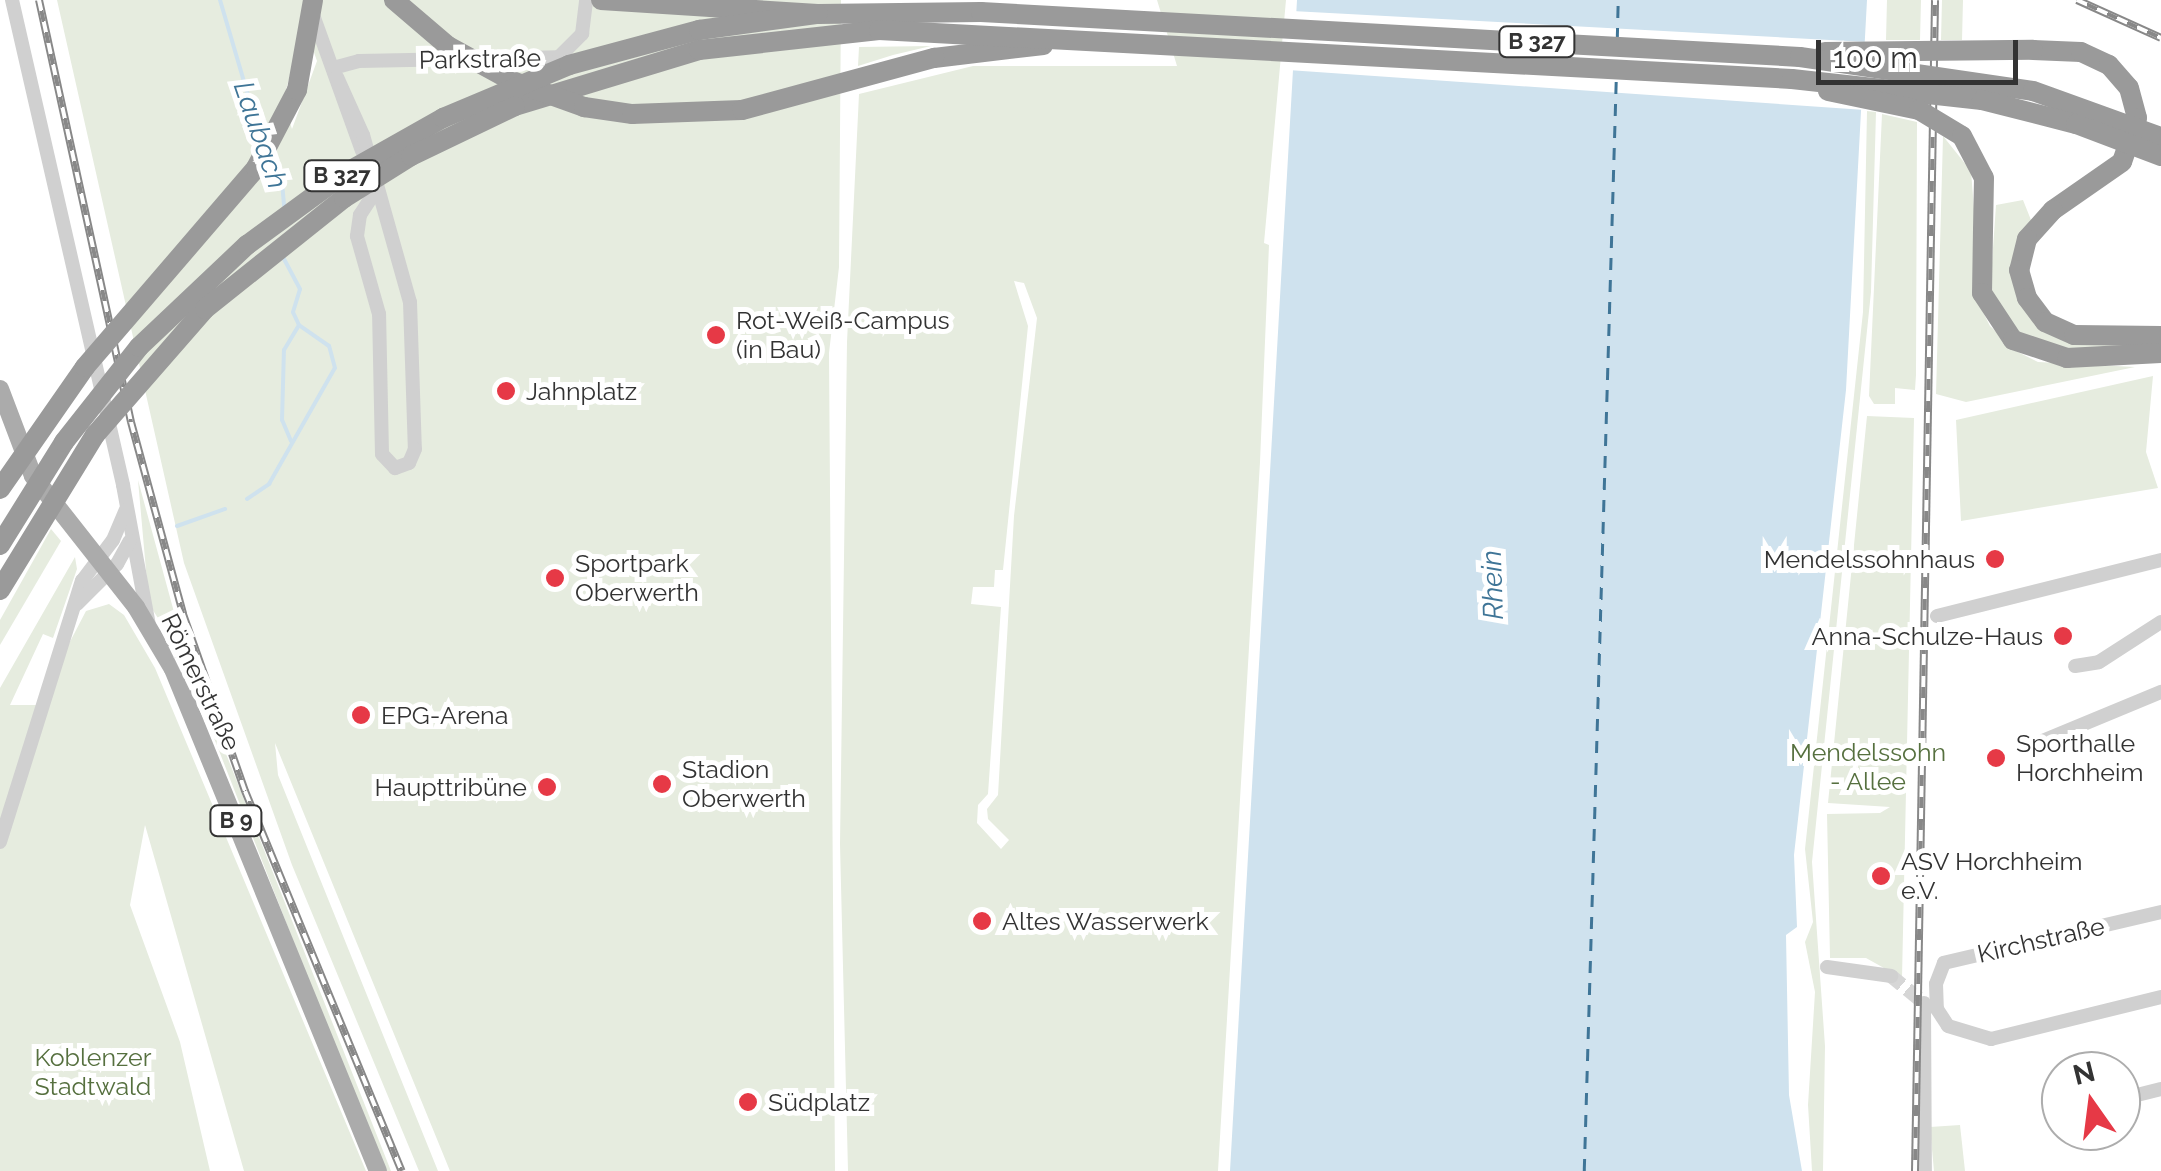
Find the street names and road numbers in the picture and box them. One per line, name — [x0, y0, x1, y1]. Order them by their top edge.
road number: B 327 — [1497, 25, 1577, 59]
street label: Parkstraße — [419, 43, 541, 75]
road number: B 327 — [302, 159, 382, 193]
street label: Römerstraße — [155, 609, 247, 755]
road number: B 9 — [208, 804, 264, 838]
street label: Kirchstraße — [1975, 911, 2107, 969]

